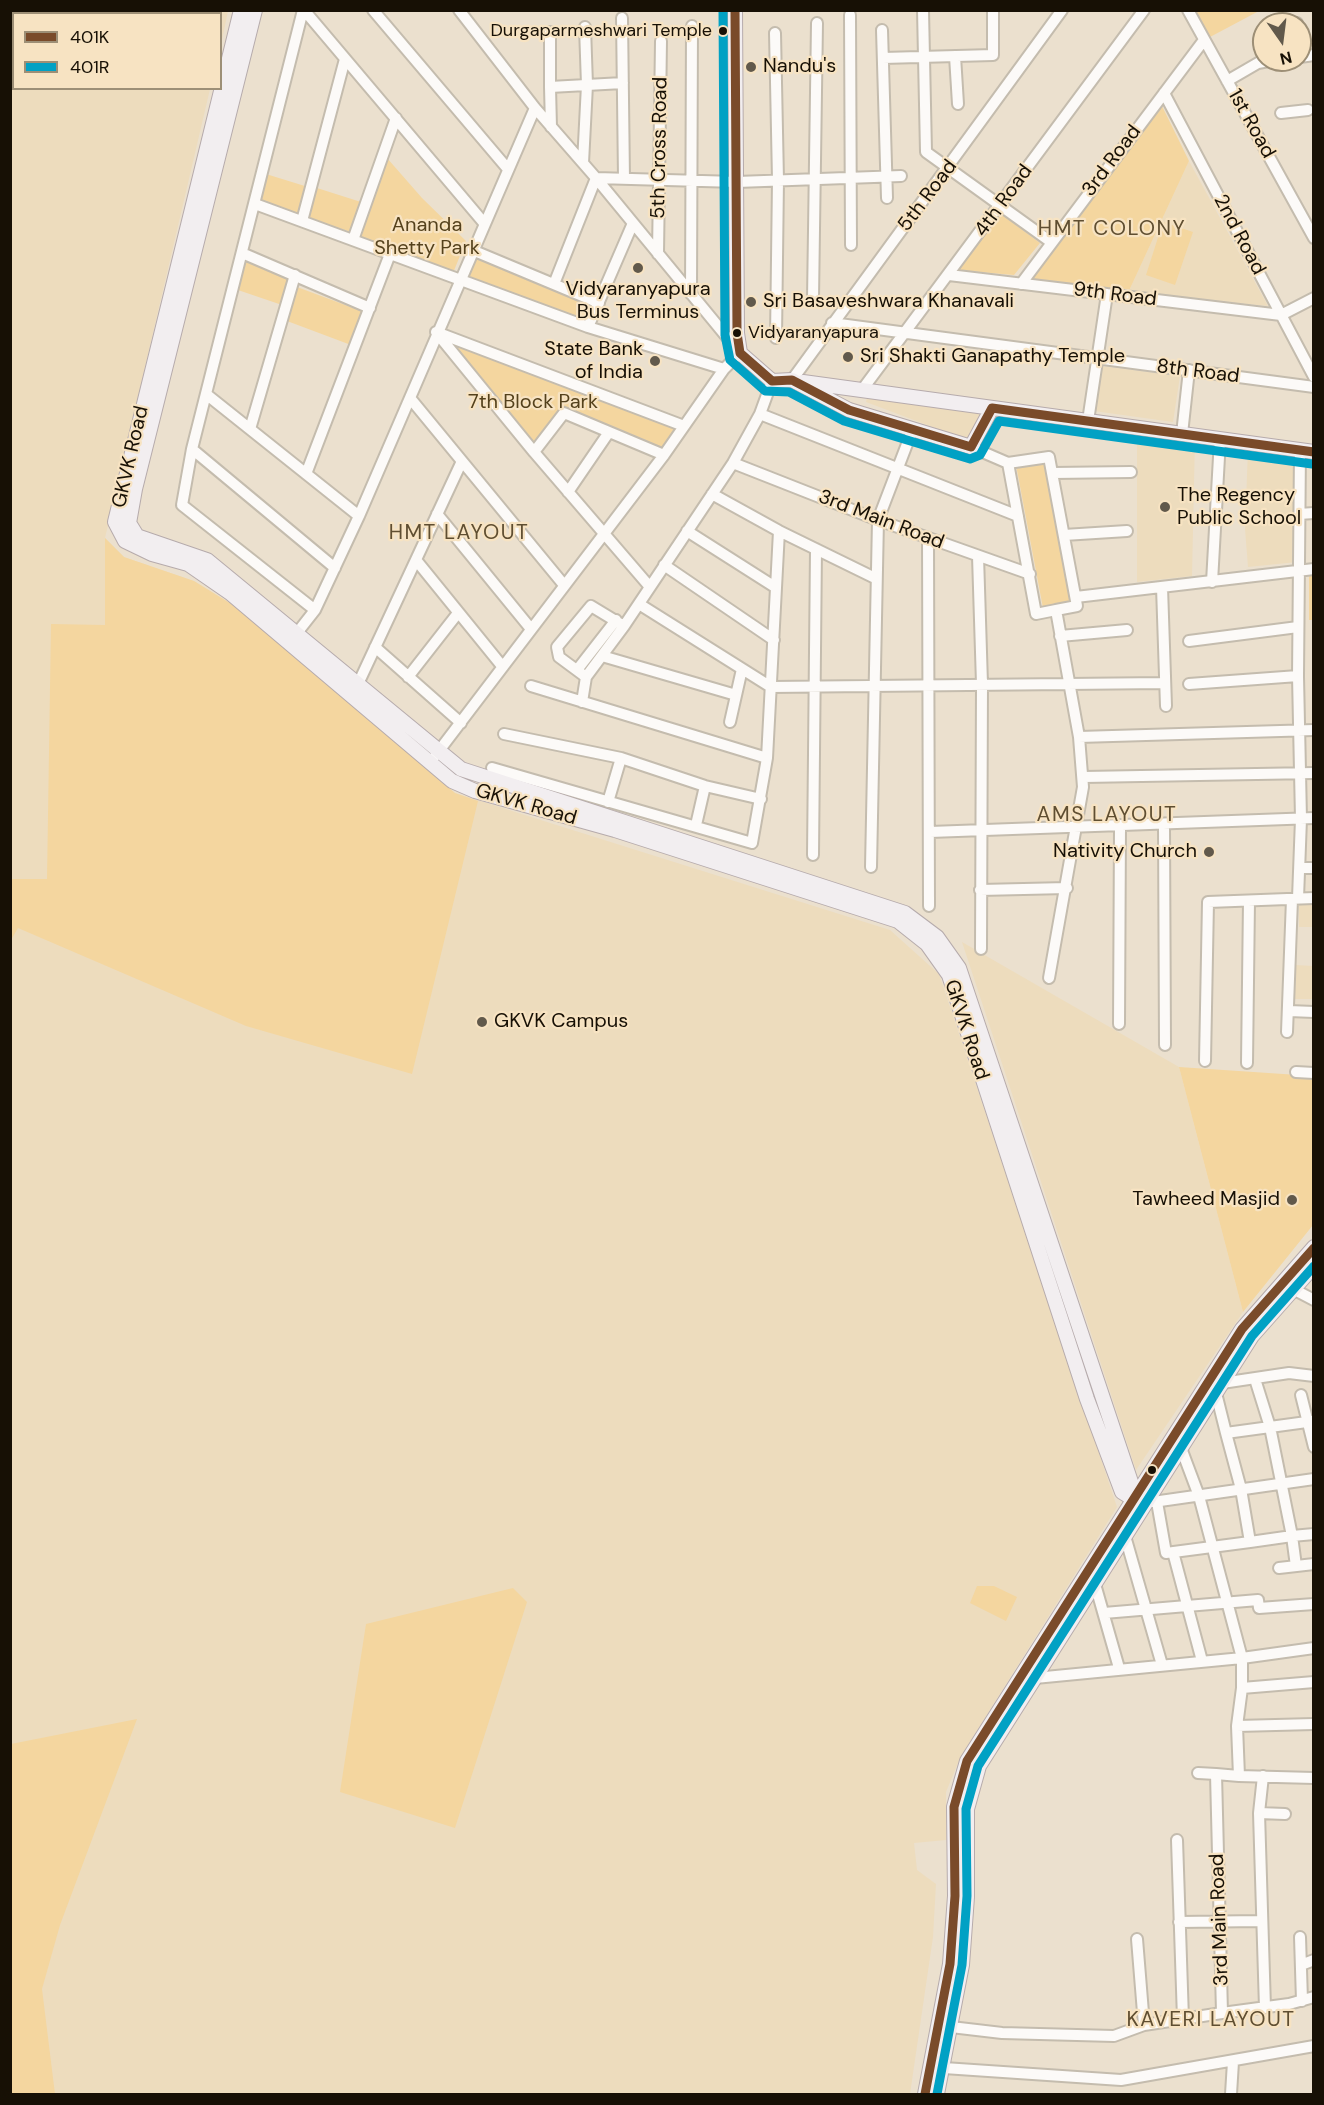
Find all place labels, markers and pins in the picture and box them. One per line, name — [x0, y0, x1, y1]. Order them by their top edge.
place label: Durgaparmeshwari Temple — [490, 20, 712, 42]
marker: Durgaparmeshwari Temple — [717, 25, 729, 37]
place label: Nandu's — [763, 55, 836, 79]
marker: Nandu's — [744, 60, 758, 74]
marker: Vidyaranyapura Bus Terminus — [631, 261, 645, 275]
place label: Vidyaranyapura Bus Terminus — [565, 278, 711, 325]
place label: Sri Basaveshwara Khanavali — [763, 290, 1014, 314]
marker: Sri Basaveshwara Khanavali — [744, 295, 758, 309]
place label: Vidyaranyapura — [748, 322, 879, 344]
marker: Vidyaranyapura — [731, 327, 743, 339]
place label: State Bank of India — [544, 338, 643, 385]
place label: Sri Shakti Ganapathy Temple — [860, 345, 1125, 369]
marker: Sri Shakti Ganapathy Temple — [841, 350, 855, 364]
marker: State Bank of India — [648, 354, 662, 368]
place label: The Regency Public School — [1177, 484, 1301, 531]
marker: The Regency Public School — [1158, 500, 1172, 514]
place label: Nativity Church — [1053, 840, 1197, 864]
marker: Nativity Church — [1202, 845, 1216, 859]
place label: GKVK Campus — [494, 1010, 628, 1034]
marker: GKVK Campus — [475, 1015, 489, 1029]
place label: Tawheed Masjid — [1132, 1188, 1280, 1212]
marker: Tawheed Masjid — [1285, 1193, 1299, 1207]
unlabelled marker — [1146, 1464, 1158, 1476]

